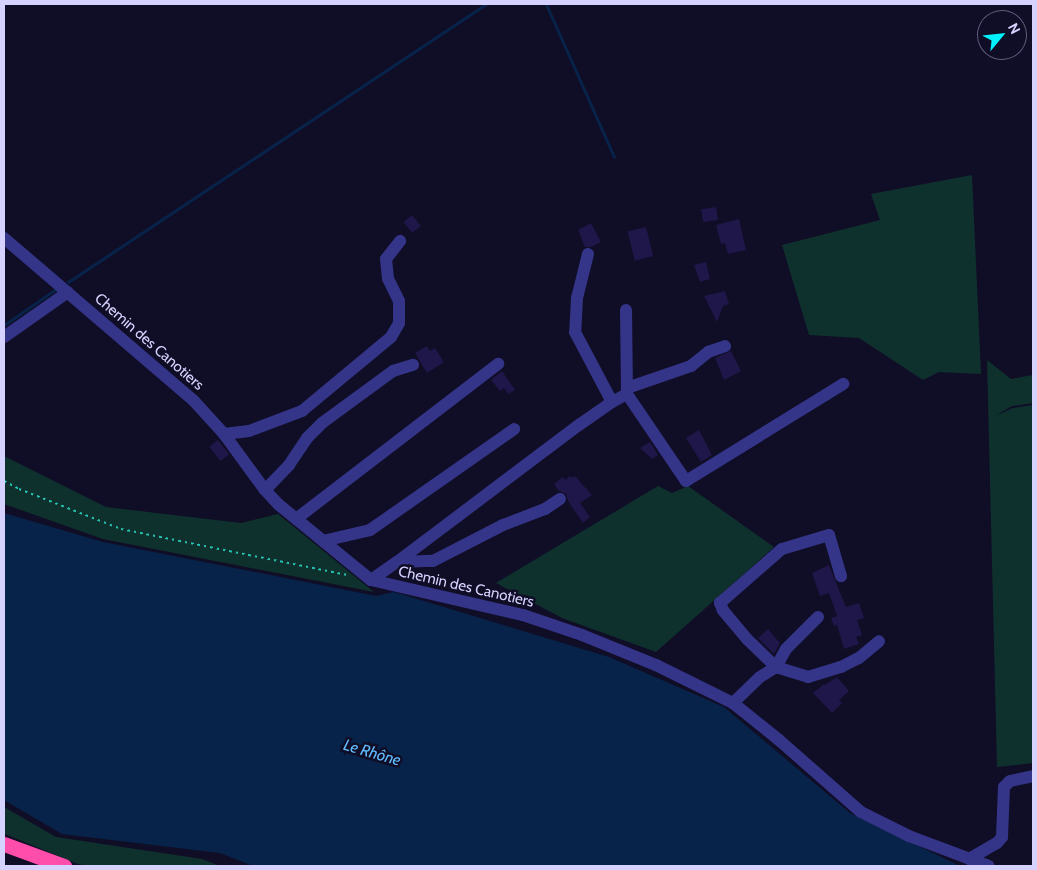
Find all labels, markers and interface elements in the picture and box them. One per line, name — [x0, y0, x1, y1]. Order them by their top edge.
north arrow — [977, 10, 1027, 60]
text: N — [1004, 20, 1025, 37]
street label: Chemin des Canotiers — [91, 290, 207, 394]
street label: Chemin des Canotiers — [396, 563, 536, 611]
water label: Le Rhône — [341, 736, 403, 770]

